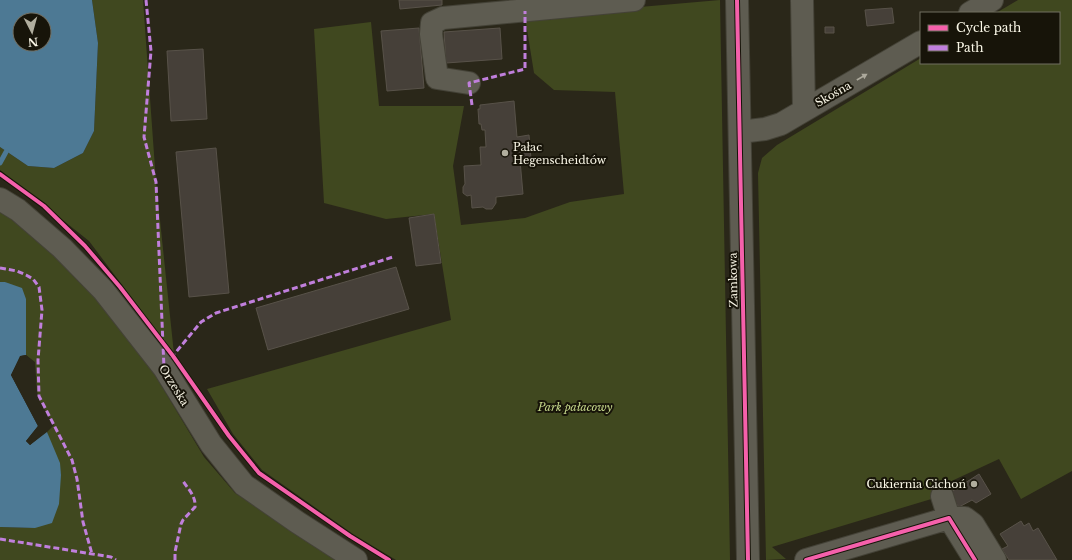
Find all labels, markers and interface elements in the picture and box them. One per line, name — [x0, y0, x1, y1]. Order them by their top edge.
north arrow — [12, 12, 52, 52]
legend — [920, 12, 1060, 64]
text: Cycle path — [956, 20, 1021, 35]
text: N — [27, 34, 39, 50]
text: Path — [956, 40, 984, 55]
one-way arrow — [856, 73, 868, 80]
street label: Skośna — [812, 78, 854, 110]
place label: Pałac Hegenscheidtów — [513, 140, 607, 167]
marker: Pałac Hegenscheidtów — [500, 148, 510, 158]
street label: Zamkowa — [726, 251, 740, 308]
street label: Orzeska — [156, 362, 193, 409]
park label: Park pałacowy — [537, 400, 613, 414]
place label: Cukiernia Cichoń — [866, 477, 966, 491]
marker: Cukiernia Cichoń — [969, 479, 979, 489]

